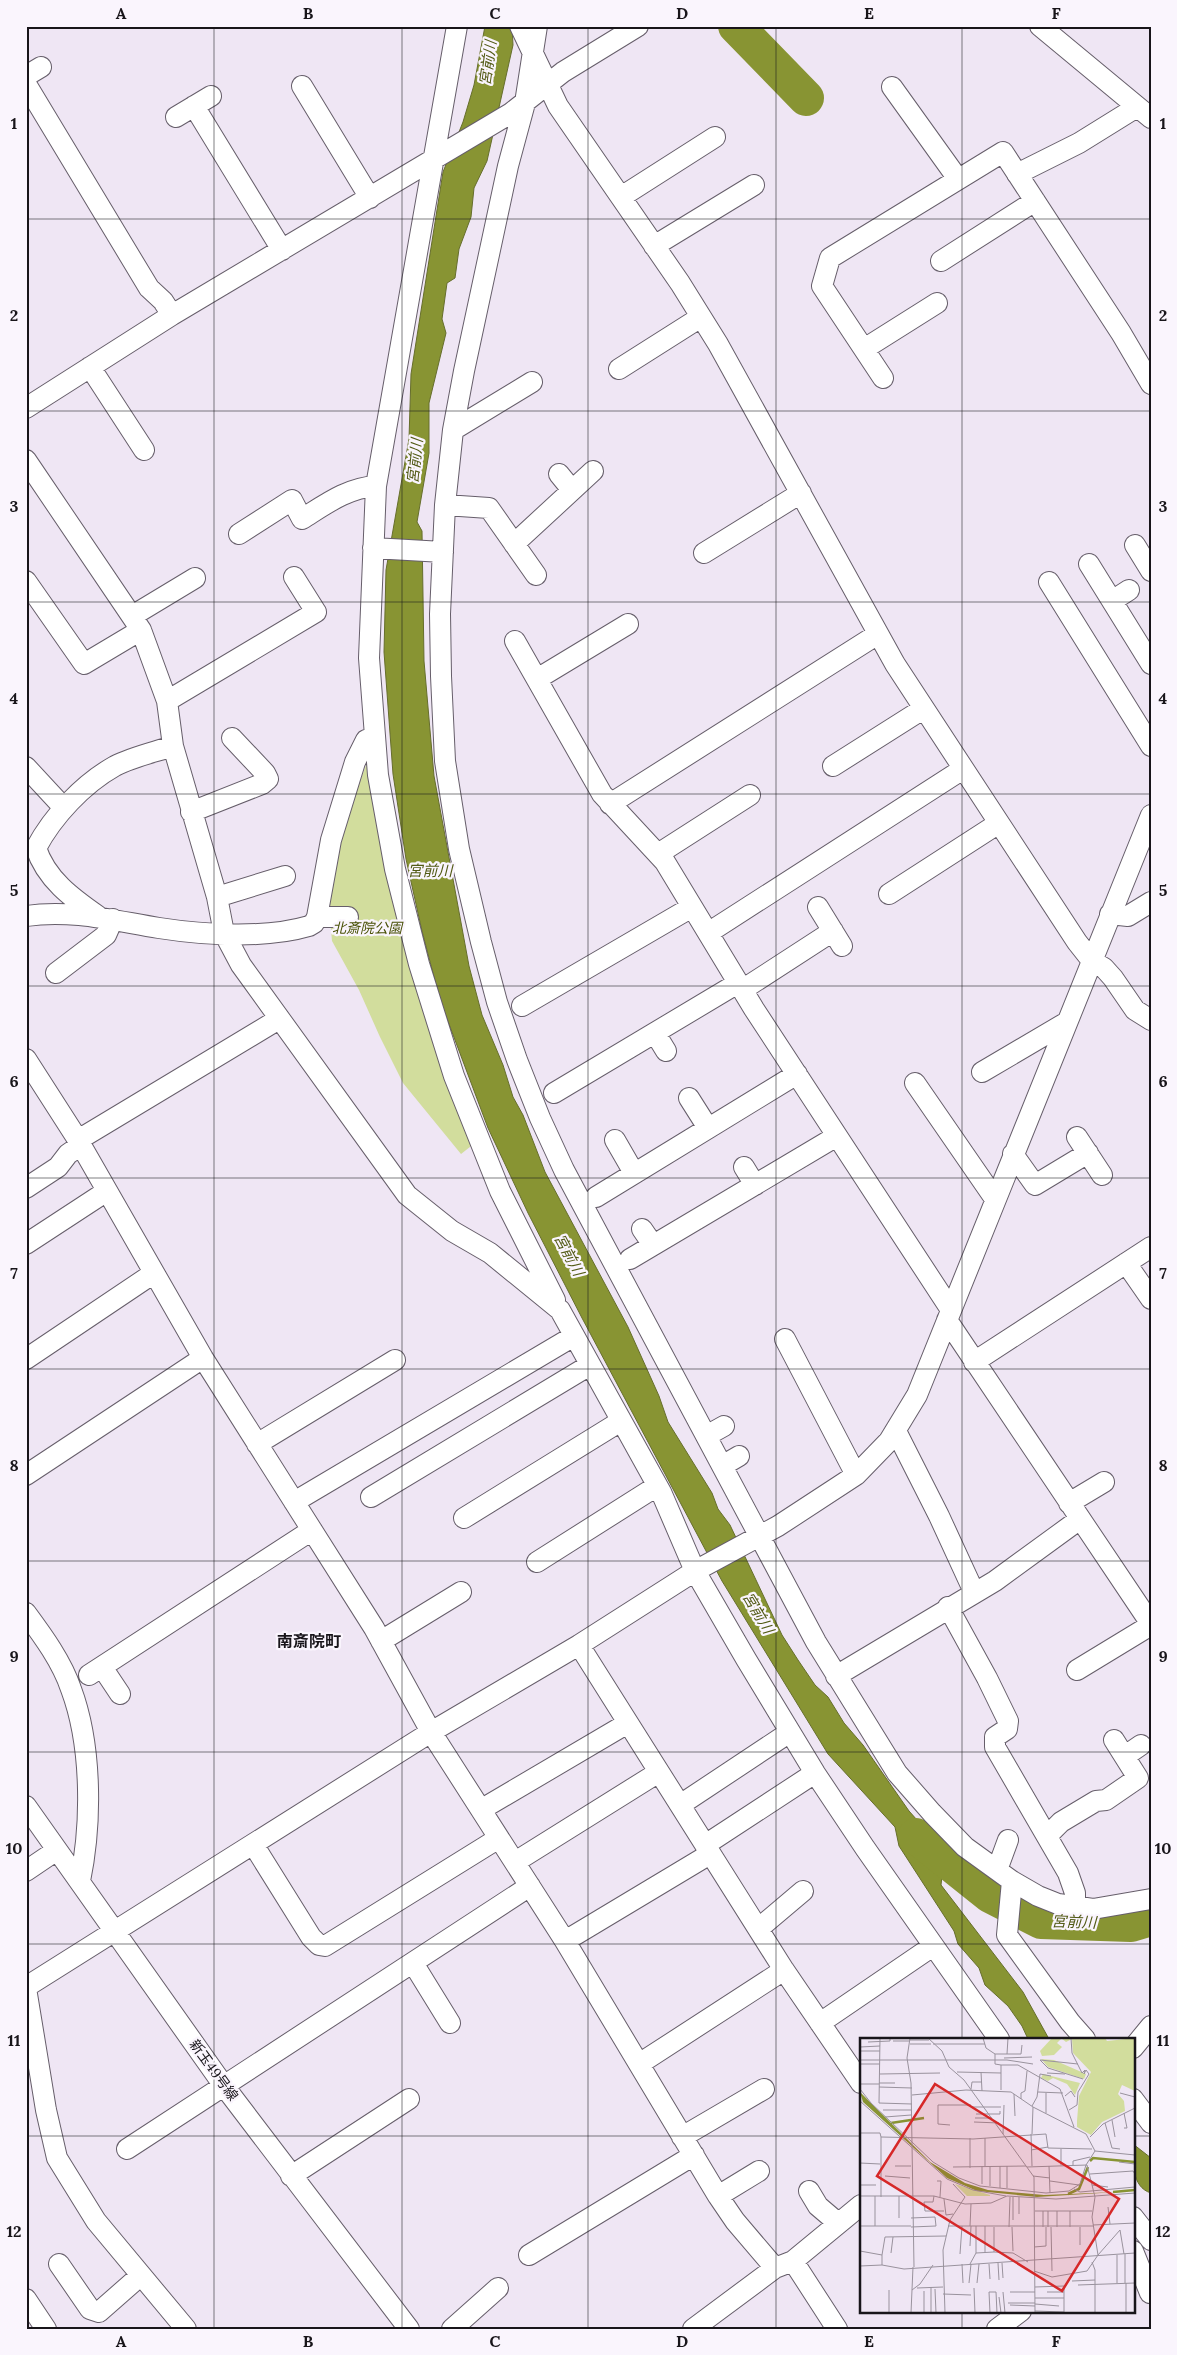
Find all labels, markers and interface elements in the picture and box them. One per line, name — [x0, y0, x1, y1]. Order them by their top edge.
text: A — [116, 3, 127, 23]
text: B — [303, 3, 314, 23]
text: C — [489, 3, 501, 23]
text: D — [676, 3, 688, 23]
text: E — [864, 3, 874, 23]
text: F — [1051, 3, 1061, 23]
water label: 宮前川 — [475, 37, 500, 87]
text: 1 — [11, 113, 17, 133]
text: 1 — [1160, 113, 1166, 133]
text: 2 — [10, 305, 18, 325]
text: 2 — [1159, 305, 1167, 325]
water label: 宮前川 — [403, 436, 427, 484]
text: 3 — [10, 496, 19, 516]
text: 3 — [1159, 496, 1168, 516]
text: 4 — [10, 688, 19, 708]
text: 4 — [1159, 688, 1168, 708]
water label: 宮前川 — [407, 861, 454, 880]
text: 5 — [10, 880, 19, 900]
text: 5 — [1159, 880, 1168, 900]
park label: 北斎院公園 — [332, 919, 404, 937]
text: 6 — [9, 1071, 19, 1091]
text: 6 — [1158, 1071, 1168, 1091]
water label: 宮前川 — [550, 1230, 589, 1281]
text: 7 — [10, 1263, 18, 1283]
text: 7 — [1159, 1263, 1167, 1283]
text: 8 — [9, 1455, 19, 1475]
text: 8 — [1158, 1455, 1168, 1475]
water label: 宮前川 — [739, 1589, 779, 1639]
district label: 南斎院町 — [277, 1631, 341, 1651]
text: 9 — [9, 1646, 19, 1666]
text: 9 — [1158, 1646, 1168, 1666]
text: 10 — [6, 1838, 22, 1858]
text: 10 — [1155, 1838, 1171, 1858]
water label: 宮前川 — [1051, 1911, 1099, 1932]
text: 11 — [8, 2030, 21, 2050]
text: 11 — [1157, 2030, 1170, 2050]
street label: 新玉49号線 — [186, 2036, 242, 2104]
inset map — [860, 2038, 1134, 2312]
text: 12 — [6, 2221, 22, 2241]
text: 12 — [1155, 2221, 1171, 2241]
text: A — [116, 2331, 127, 2351]
text: B — [303, 2331, 314, 2351]
text: C — [489, 2331, 501, 2351]
text: D — [676, 2331, 688, 2351]
text: E — [864, 2331, 874, 2351]
text: F — [1051, 2331, 1061, 2351]

